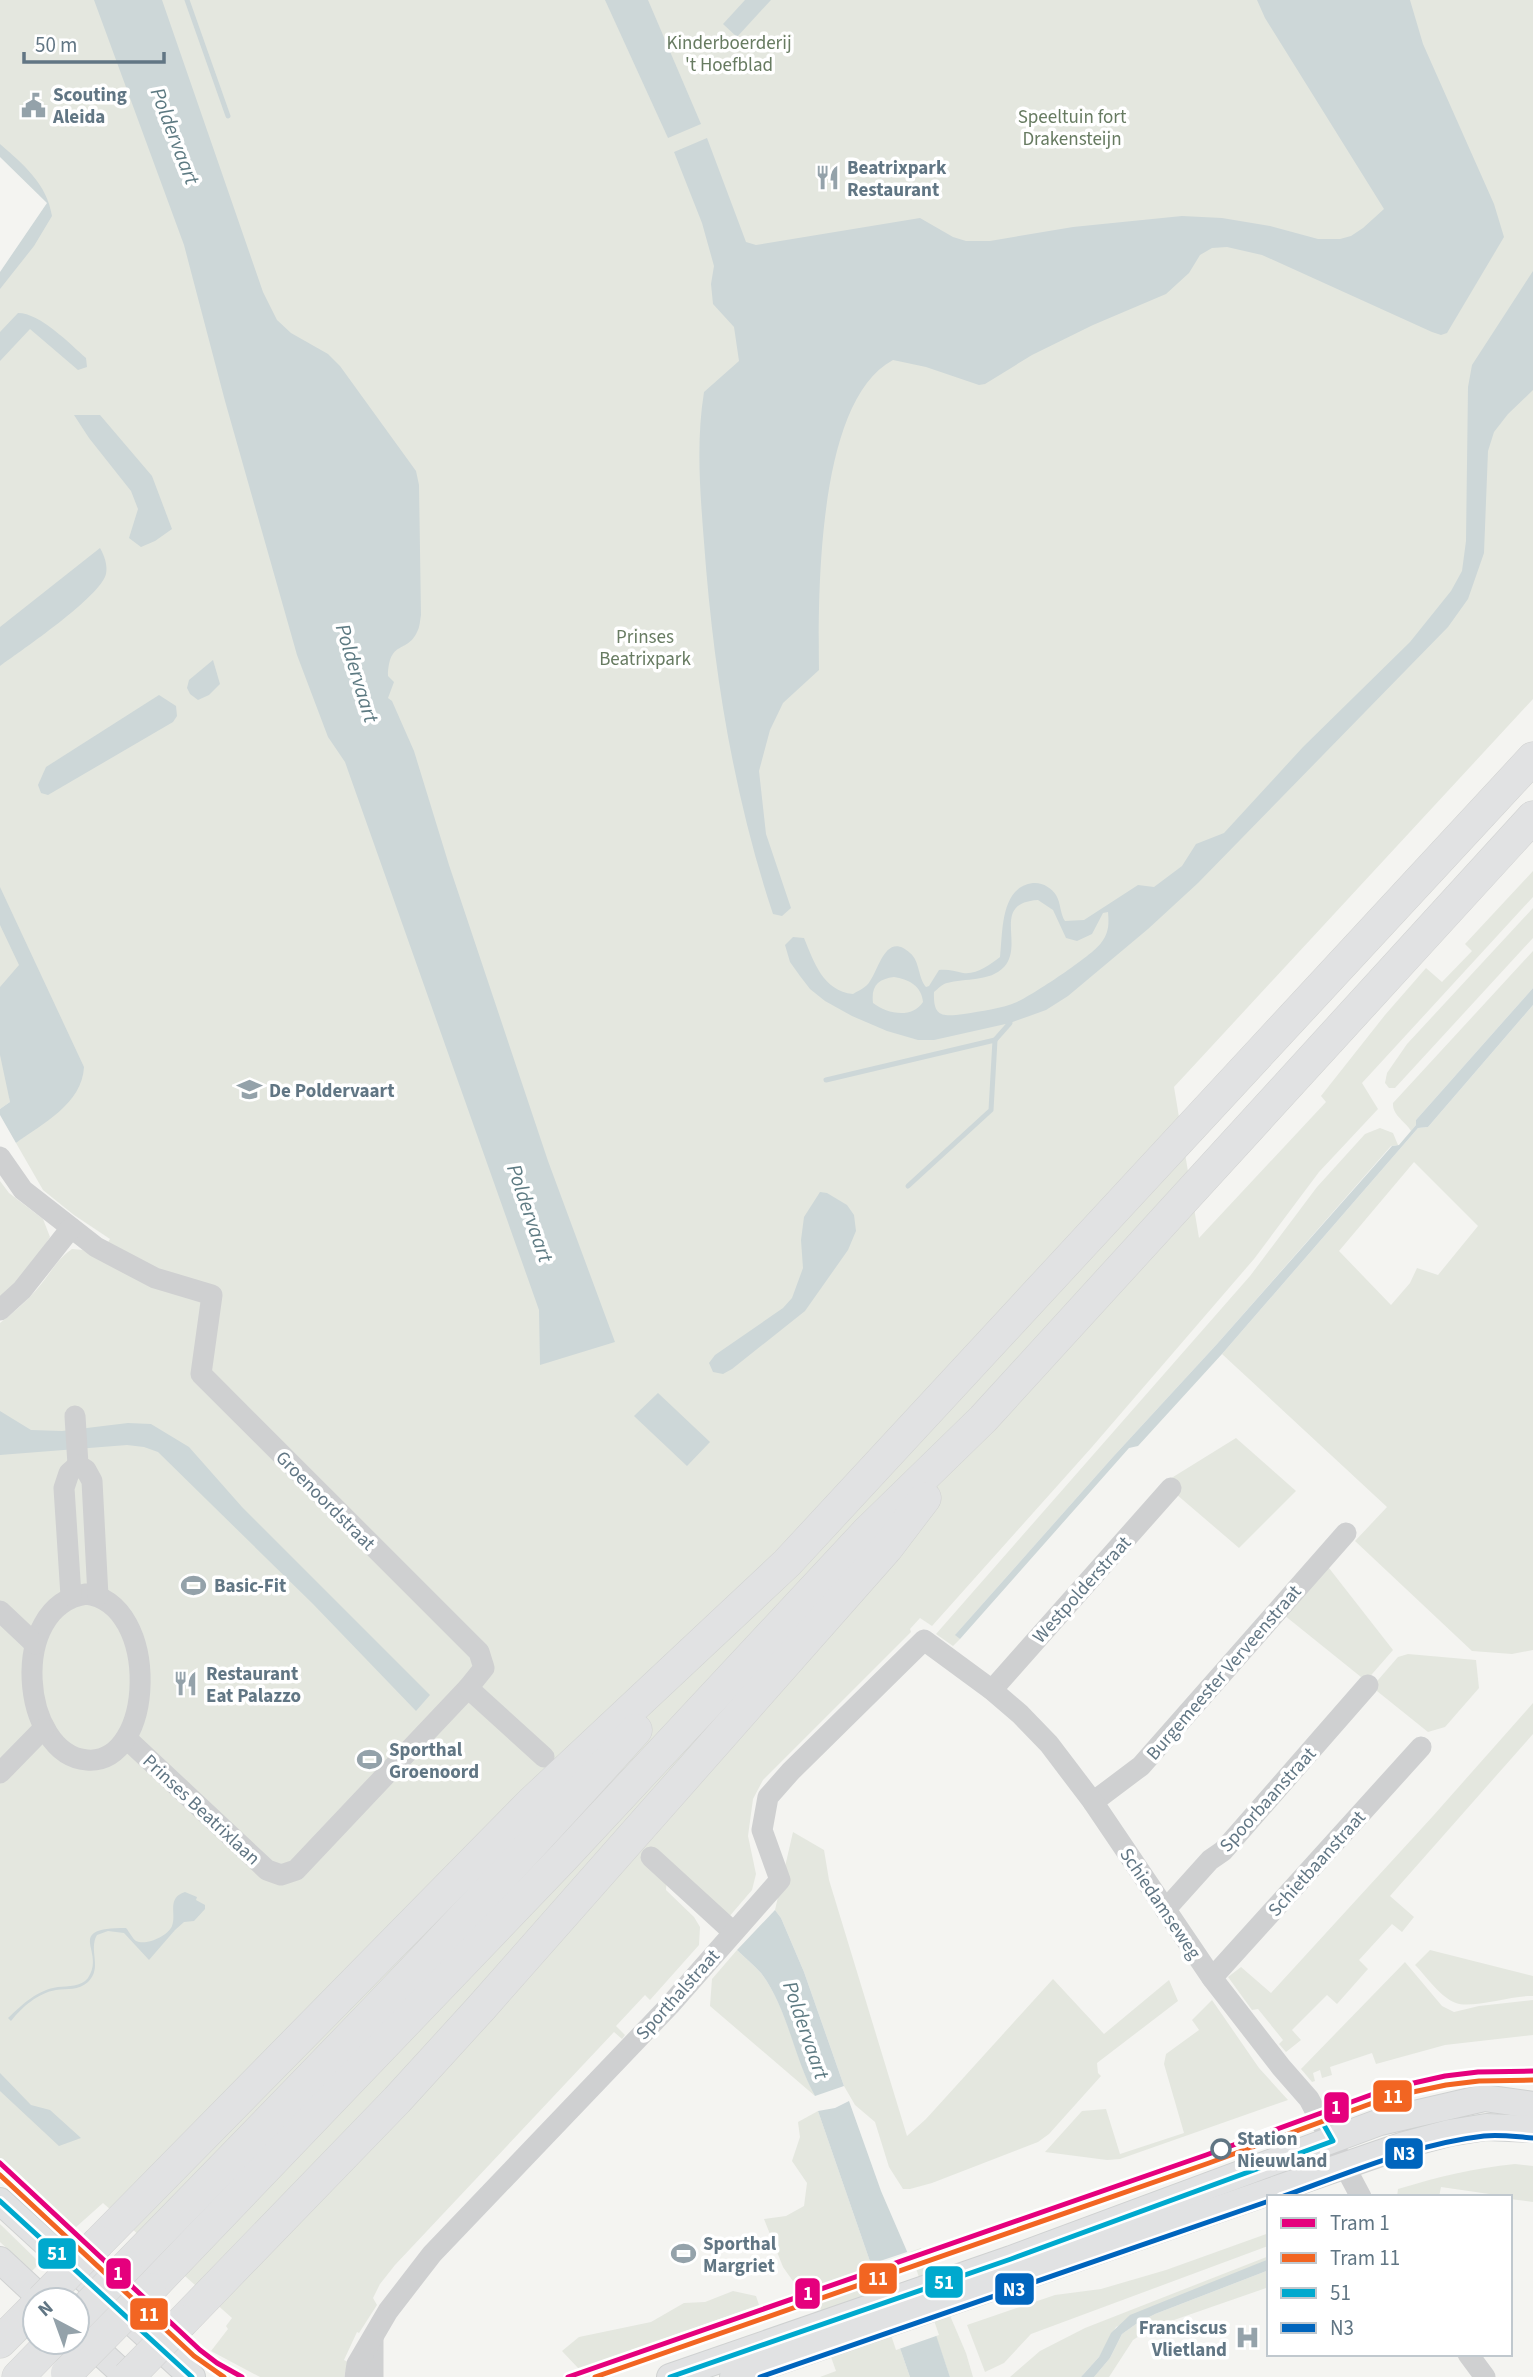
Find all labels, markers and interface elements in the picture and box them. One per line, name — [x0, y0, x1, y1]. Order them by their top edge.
scale bar — [24, 21, 164, 65]
text: 50 m — [35, 30, 77, 60]
park label: Kinderboerderij 't Hoefblad — [666, 30, 792, 79]
place label: Scouting Aleida — [52, 82, 127, 131]
water label: Poldervaart — [143, 83, 208, 190]
public building icon: Scouting Aleida — [19, 91, 47, 119]
park label: Speeltuin fort Drakensteijn — [1018, 104, 1127, 153]
place label: Beatrixpark Restaurant — [847, 155, 947, 204]
restaurant icon: Beatrixpark Restaurant — [813, 164, 841, 192]
water label: Poldervaart — [328, 620, 387, 727]
park label: Prinses Beatrixpark — [599, 624, 691, 673]
school or university icon: De Poldervaart — [235, 1076, 263, 1104]
place label: De Poldervaart — [269, 1078, 394, 1105]
water label: Poldervaart — [499, 1160, 561, 1267]
street label: Groenoordstraat — [269, 1445, 381, 1557]
street label: Westpolderstraat — [1027, 1530, 1138, 1650]
sports icon: Basic-Fit — [180, 1571, 208, 1599]
place label: Basic-Fit — [214, 1573, 286, 1600]
street label: Burgemeester Verveenstraat — [1140, 1579, 1308, 1766]
place label: Restaurant Eat Palazzo — [206, 1661, 301, 1710]
restaurant icon: Restaurant Eat Palazzo — [172, 1670, 200, 1698]
place label: Sporthal Groenoord — [389, 1737, 479, 1786]
street label: Spoorbaanstraat — [1214, 1741, 1323, 1859]
sports icon: Sporthal Groenoord — [355, 1746, 383, 1774]
street label: Prinses Beatrixlaan — [136, 1748, 266, 1872]
street label: Schietbaanstraat — [1262, 1804, 1373, 1923]
street label: Schiedamseweg — [1112, 1843, 1207, 1965]
street label: Sporthalstraat — [630, 1943, 727, 2046]
water label: Poldervaart — [775, 1977, 837, 2084]
line badge: 11 — [1372, 2079, 1413, 2113]
text: 11 — [1383, 2084, 1403, 2111]
line badge: 1 — [1323, 2091, 1350, 2124]
text: 1 — [1331, 2095, 1341, 2122]
place label: Station Nieuwland — [1237, 2126, 1327, 2175]
line badge: N3 — [1384, 2137, 1424, 2170]
marker: Station Nieuwland — [1211, 2139, 1231, 2159]
text: N3 — [1393, 2141, 1415, 2168]
legend — [1267, 2195, 1512, 2356]
text: Tram 1 — [1330, 2208, 1390, 2238]
place label: Sporthal Margriet — [703, 2231, 777, 2280]
line badge: 51 — [37, 2237, 77, 2270]
sports icon: Sporthal Margriet — [669, 2240, 697, 2268]
text: 51 — [47, 2241, 67, 2268]
text: Tram 11 — [1330, 2243, 1400, 2273]
line badge: 1 — [105, 2257, 132, 2290]
text: 1 — [113, 2261, 123, 2288]
line badge: 11 — [858, 2262, 898, 2295]
line badge: 51 — [924, 2265, 964, 2299]
text: 11 — [868, 2266, 888, 2293]
text: 51 — [934, 2270, 954, 2297]
line badge: N3 — [994, 2272, 1035, 2306]
line badge: 1 — [794, 2277, 821, 2310]
text: N3 — [1003, 2277, 1025, 2304]
text: 51 — [1330, 2278, 1351, 2308]
text: 1 — [803, 2281, 813, 2308]
north arrow — [21, 2286, 91, 2356]
text: N — [32, 2295, 59, 2324]
line badge: 11 — [129, 2297, 169, 2331]
text: 11 — [139, 2302, 159, 2329]
text: N3 — [1330, 2313, 1354, 2343]
place label: Franciscus Vlietland — [1139, 2315, 1227, 2364]
hospital icon: Franciscus Vlietland — [1233, 2324, 1261, 2352]

